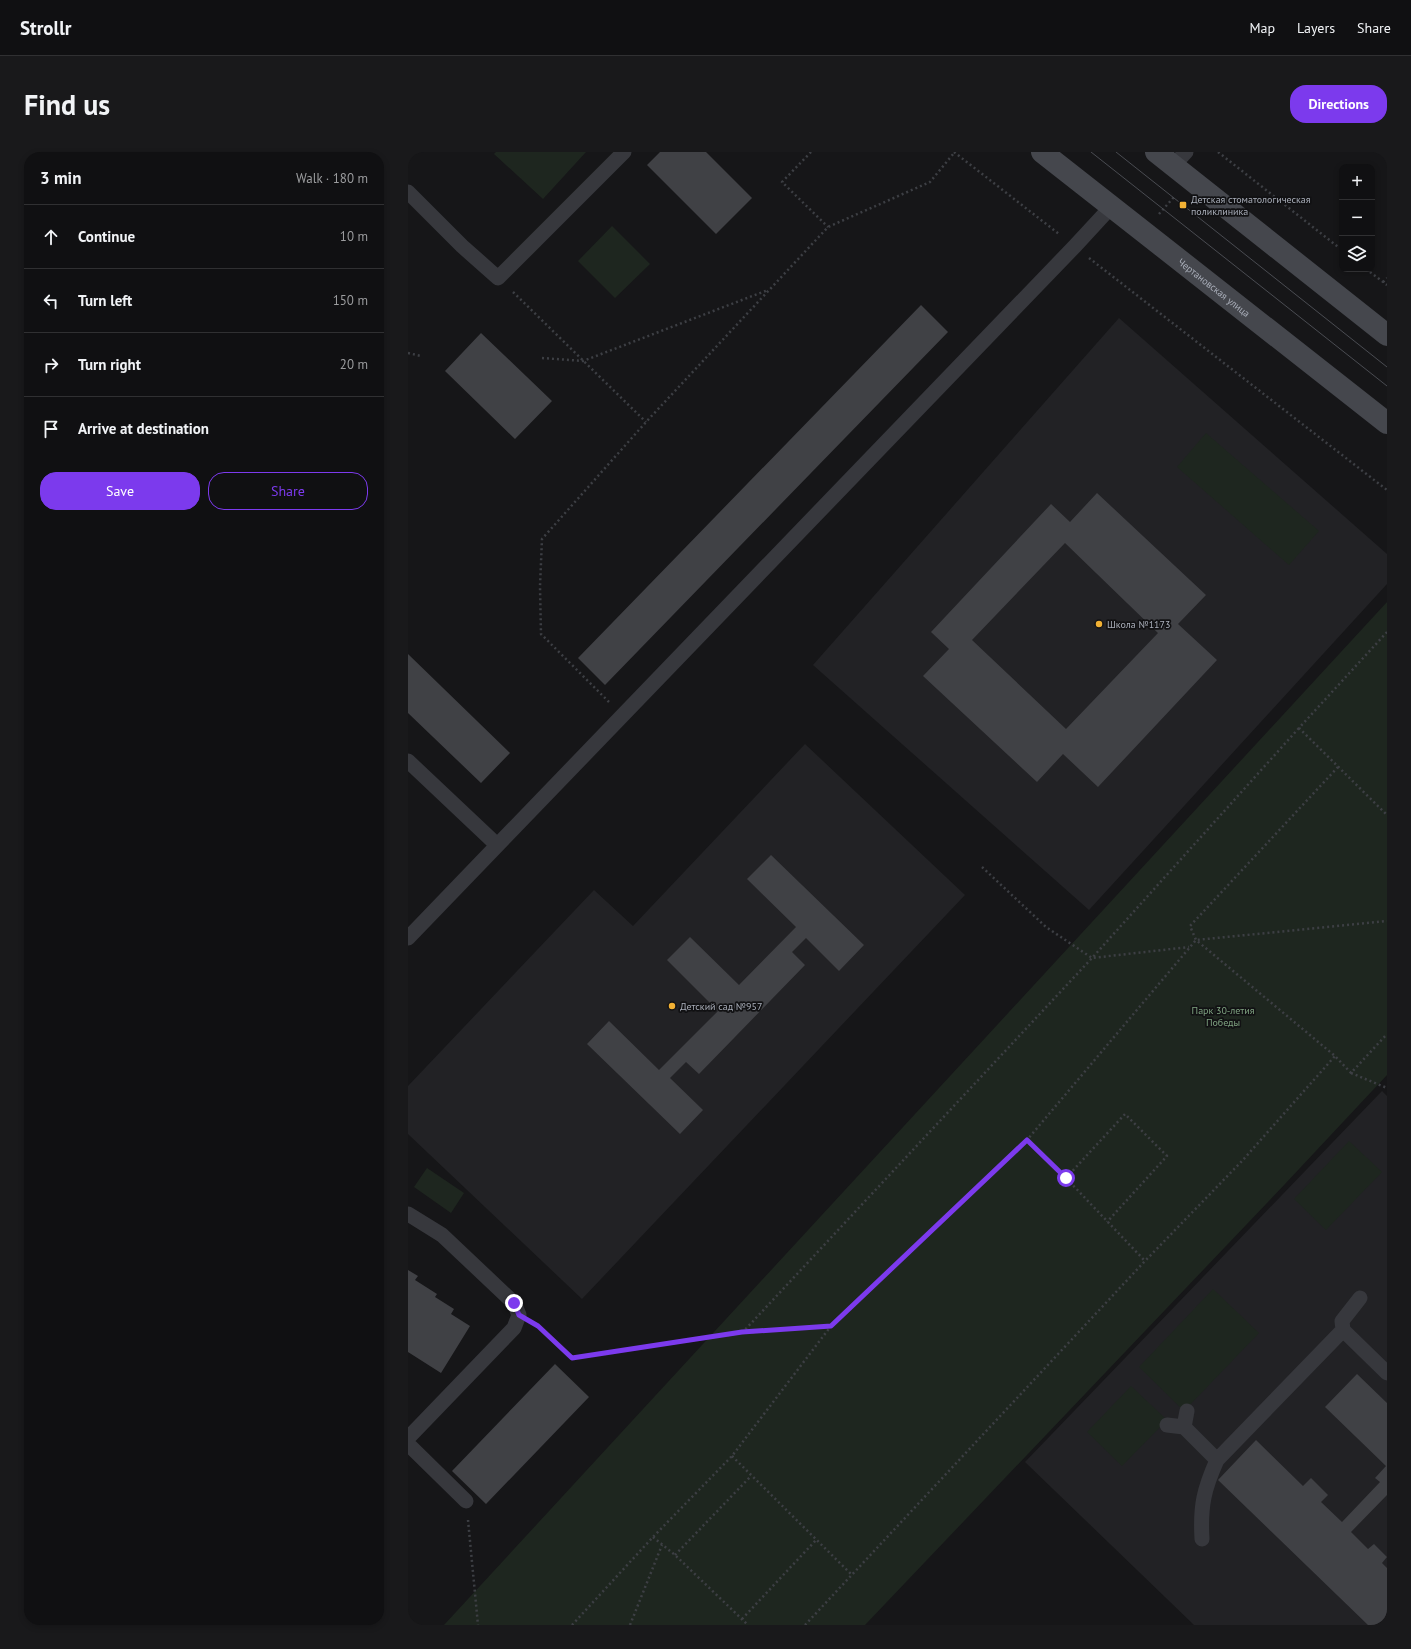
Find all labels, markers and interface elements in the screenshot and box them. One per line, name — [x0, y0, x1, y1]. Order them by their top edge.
text: Strollr — [20, 16, 71, 40]
text: Map — [1249, 19, 1275, 37]
text: Layers — [1297, 19, 1335, 37]
text: Share — [1357, 19, 1391, 37]
button: Directions — [1290, 85, 1387, 123]
text: Find us — [24, 86, 110, 123]
map controls — [1339, 164, 1375, 272]
button: + — [1339, 164, 1375, 200]
text: 3 min — [40, 167, 81, 189]
text: Walk · 180 m — [296, 170, 368, 187]
place label: Детская стоматологическая поликлиника — [1191, 193, 1311, 218]
marker: Детская стоматологическая поликлиника — [1178, 200, 1188, 210]
button: − — [1339, 200, 1375, 236]
icon: ahead — [40, 226, 62, 248]
text: Continue — [78, 227, 135, 246]
text: 10 m — [340, 228, 368, 245]
button: layers — [1339, 236, 1375, 272]
street label: Чертановская улица — [1175, 255, 1253, 320]
icon: left — [40, 290, 62, 312]
text: Turn left — [78, 291, 132, 310]
text: 150 m — [333, 292, 368, 309]
icon: right — [40, 354, 62, 376]
text: Turn right — [78, 355, 141, 374]
text: 20 m — [340, 356, 368, 373]
icon: arrive — [40, 418, 62, 440]
text: Arrive at destination — [78, 419, 209, 438]
button: Save — [40, 472, 200, 510]
button: Share — [208, 472, 368, 510]
place label: Школа №1173 — [1107, 618, 1170, 631]
marker: Школа №1173 — [1094, 619, 1104, 629]
place label: Детский сад №957 — [680, 1000, 762, 1013]
marker: Детский сад №957 — [667, 1001, 677, 1011]
park label: Парк 30-летия Победы — [1192, 1004, 1255, 1029]
route start — [1057, 1169, 1075, 1187]
route end — [505, 1294, 523, 1312]

